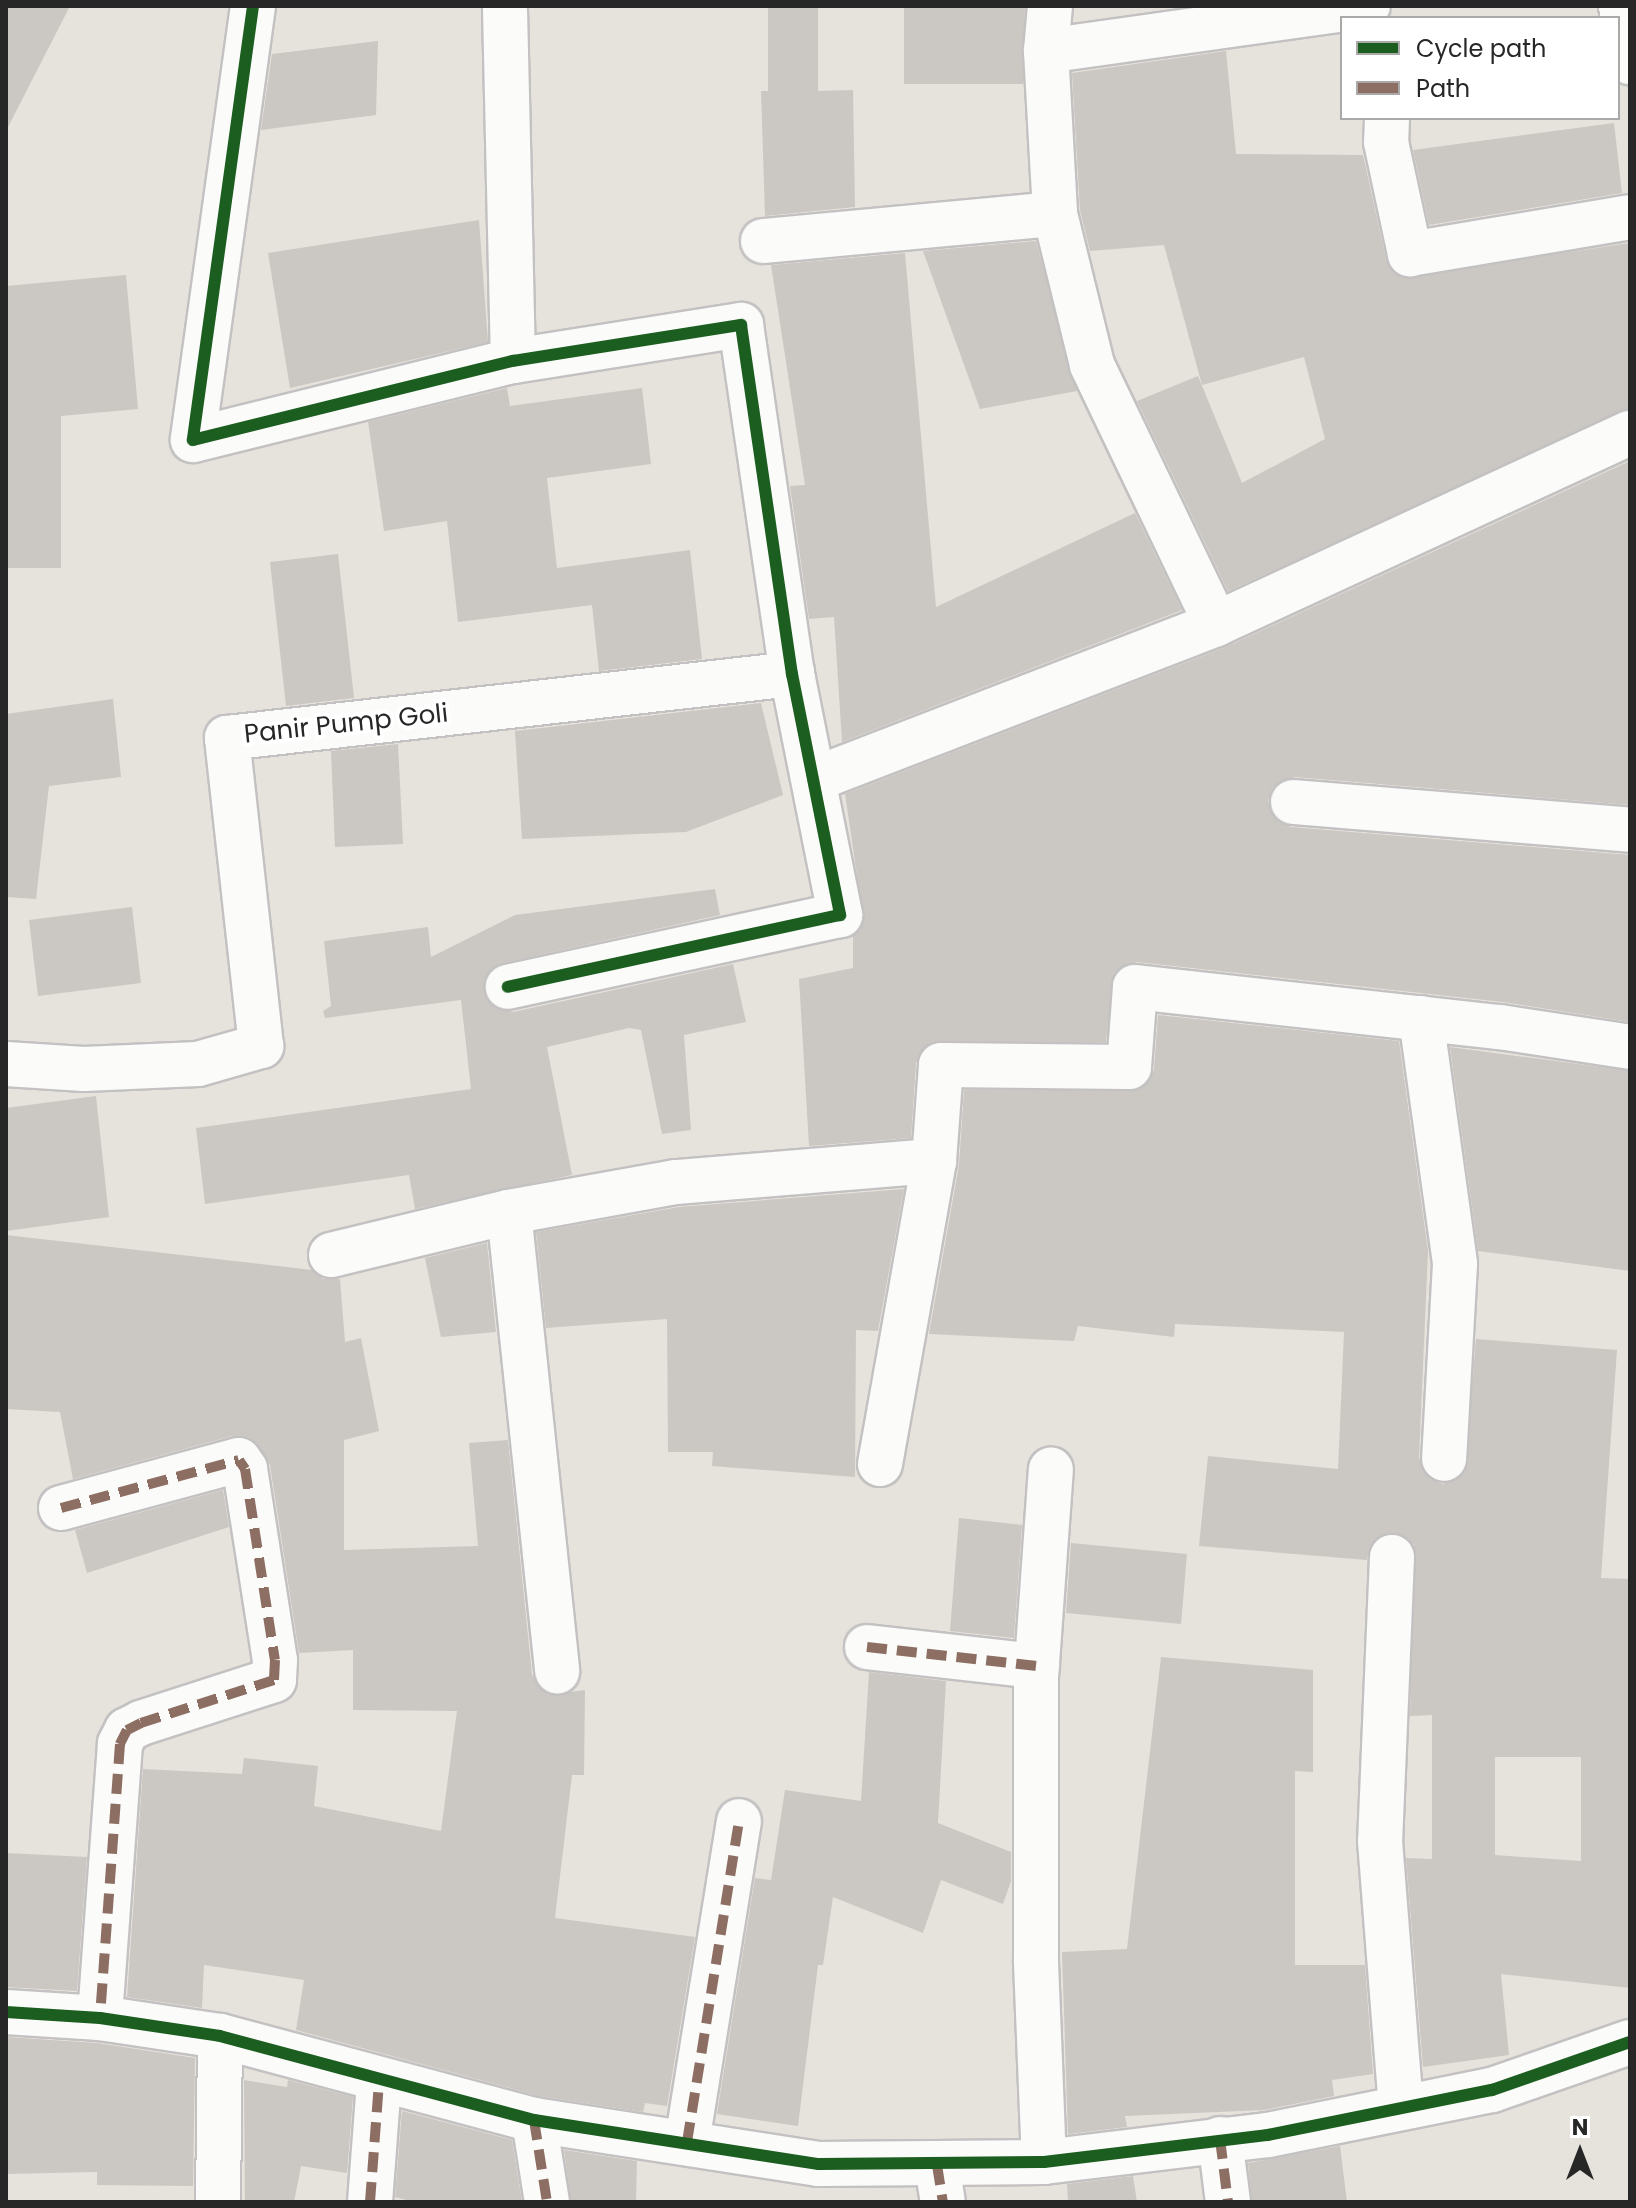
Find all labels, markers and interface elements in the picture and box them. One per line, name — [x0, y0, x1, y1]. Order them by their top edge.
legend — [1340, 16, 1620, 120]
text: Cycle path — [1416, 32, 1546, 65]
text: Path — [1416, 72, 1470, 105]
street label: Panir Pump Goli — [242, 698, 450, 750]
north arrow — [1540, 2112, 1620, 2192]
text: N — [1572, 2112, 1588, 2143]

